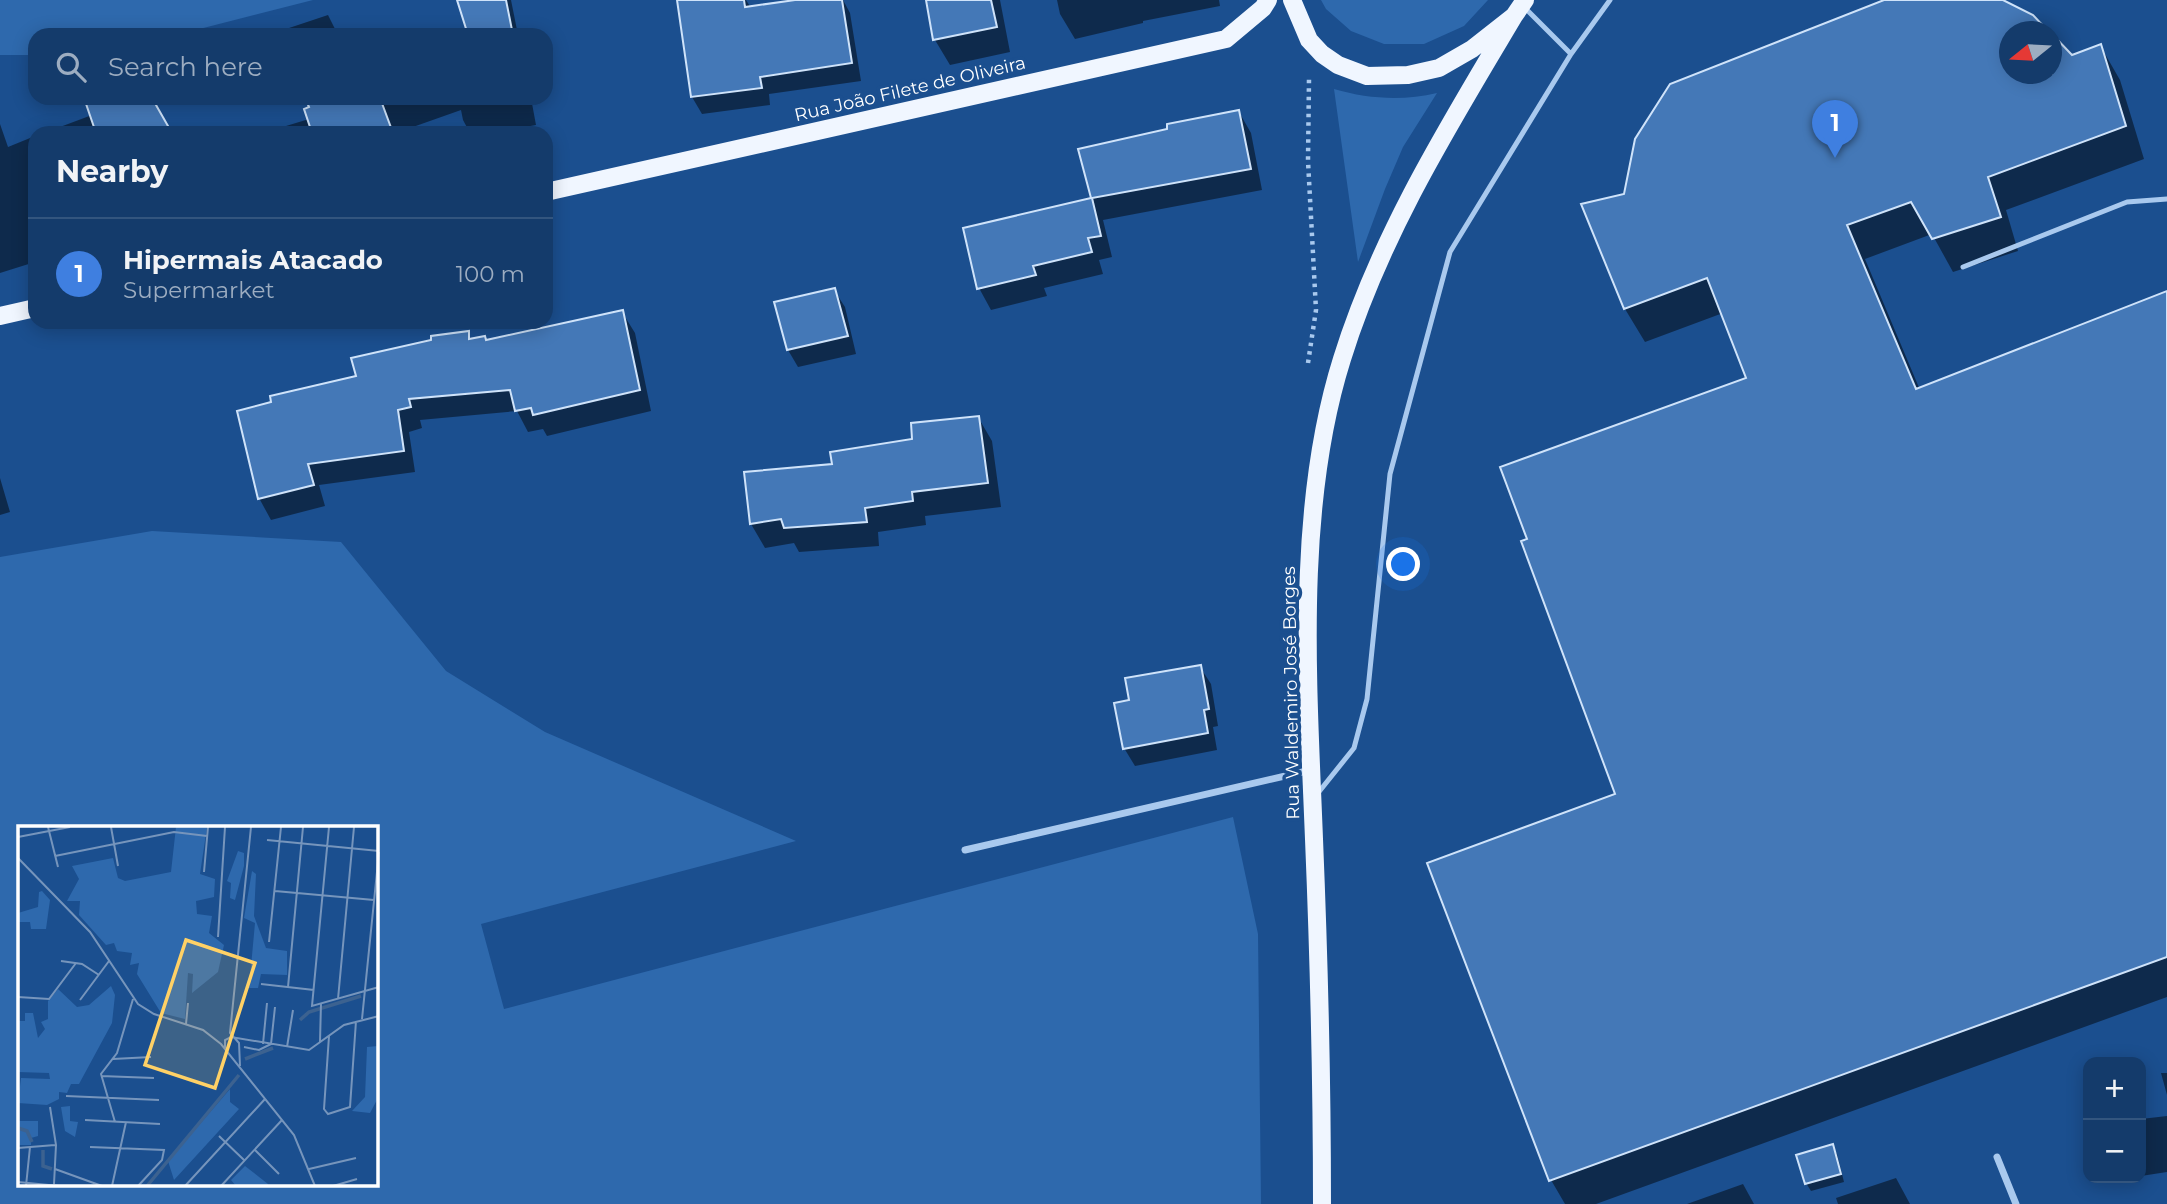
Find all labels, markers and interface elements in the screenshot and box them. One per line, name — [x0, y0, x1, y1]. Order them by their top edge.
north arrow — [1999, 21, 2062, 84]
search box — [28, 28, 553, 105]
icon: search — [52, 48, 90, 86]
text: Search here — [108, 51, 263, 83]
street label: Rua João Filete de Oliveira — [792, 52, 1028, 126]
pin: 1 — [1812, 100, 1858, 158]
text: Nearby — [56, 153, 168, 190]
text: Hipermais Atacado — [123, 244, 383, 276]
text: 1 — [74, 260, 84, 288]
text: 100 m — [456, 260, 525, 288]
text: Supermarket — [123, 276, 275, 304]
your location — [1386, 547, 1420, 581]
street label: Rua Waldemiro José Borges — [1278, 566, 1304, 820]
inset map — [18, 826, 378, 1186]
map controls — [2083, 1057, 2146, 1183]
button: + — [2083, 1057, 2146, 1120]
button: − — [2083, 1120, 2146, 1183]

